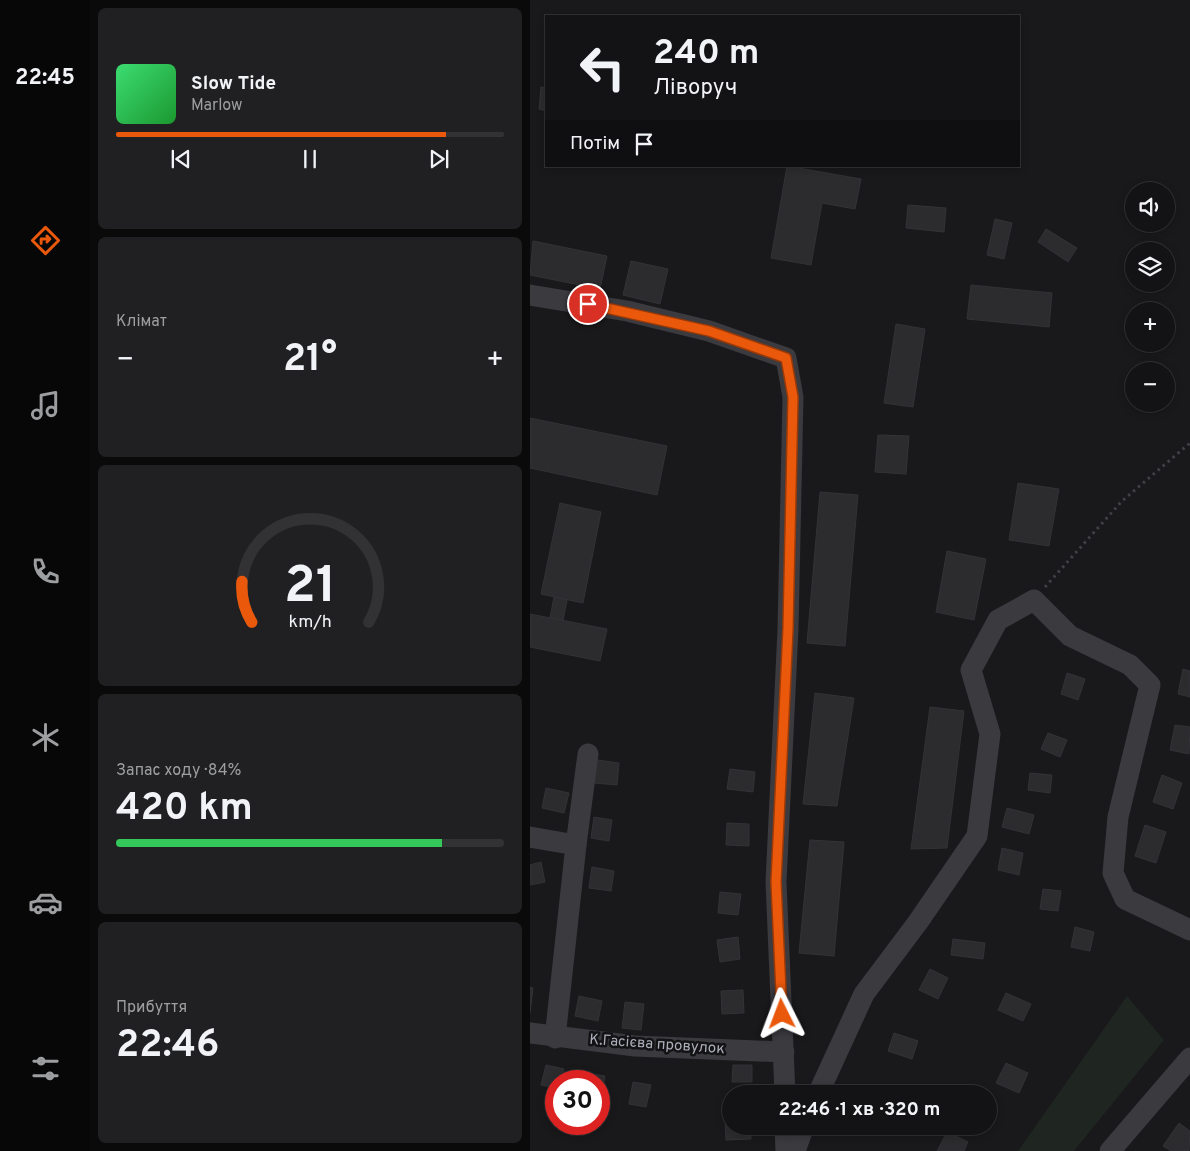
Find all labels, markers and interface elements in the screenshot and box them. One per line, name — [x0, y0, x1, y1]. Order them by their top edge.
text: 240 m — [653, 32, 759, 76]
icon: left — [570, 35, 635, 100]
text: 22:45 — [15, 65, 75, 92]
text: Slow Tide — [191, 72, 276, 96]
text: Ліворуч — [653, 75, 737, 102]
text: Marlow — [191, 96, 243, 116]
icon: arrive — [630, 130, 658, 158]
text: Потім — [570, 132, 620, 156]
icon: previous — [167, 145, 195, 173]
icon: pause — [296, 145, 324, 173]
icon: next — [425, 145, 453, 173]
map controls — [1125, 182, 1175, 412]
button: sound — [1125, 182, 1175, 232]
icon: directions — [28, 223, 63, 258]
button: layers — [1125, 242, 1175, 292]
pin — [567, 283, 609, 325]
icon: arrive — [574, 290, 602, 318]
button: + — [1125, 302, 1175, 352]
text: Клімат — [116, 312, 167, 332]
text: 21° — [283, 336, 337, 385]
text: − — [116, 343, 134, 379]
text: + — [486, 343, 504, 379]
button: − — [1125, 362, 1175, 412]
icon: music — [28, 388, 63, 423]
icon: phone — [28, 554, 63, 589]
text: 21 — [284, 555, 336, 621]
text: km/h — [288, 611, 332, 634]
icon: climate — [28, 720, 63, 755]
text: Запас ходу · 84% — [116, 761, 242, 781]
text: 420 km — [116, 785, 253, 834]
icon: car — [28, 885, 63, 920]
position arrow — [755, 987, 807, 1039]
text: Прибуття — [116, 998, 187, 1018]
text: 22:46 — [116, 1022, 219, 1071]
street label: К.Гасієва провулок — [589, 1031, 725, 1059]
icon: filters — [28, 1051, 63, 1086]
speed limit sign: 30 — [545, 1070, 610, 1135]
text: 22:46 · 1 хв · 320 m — [779, 1098, 940, 1122]

